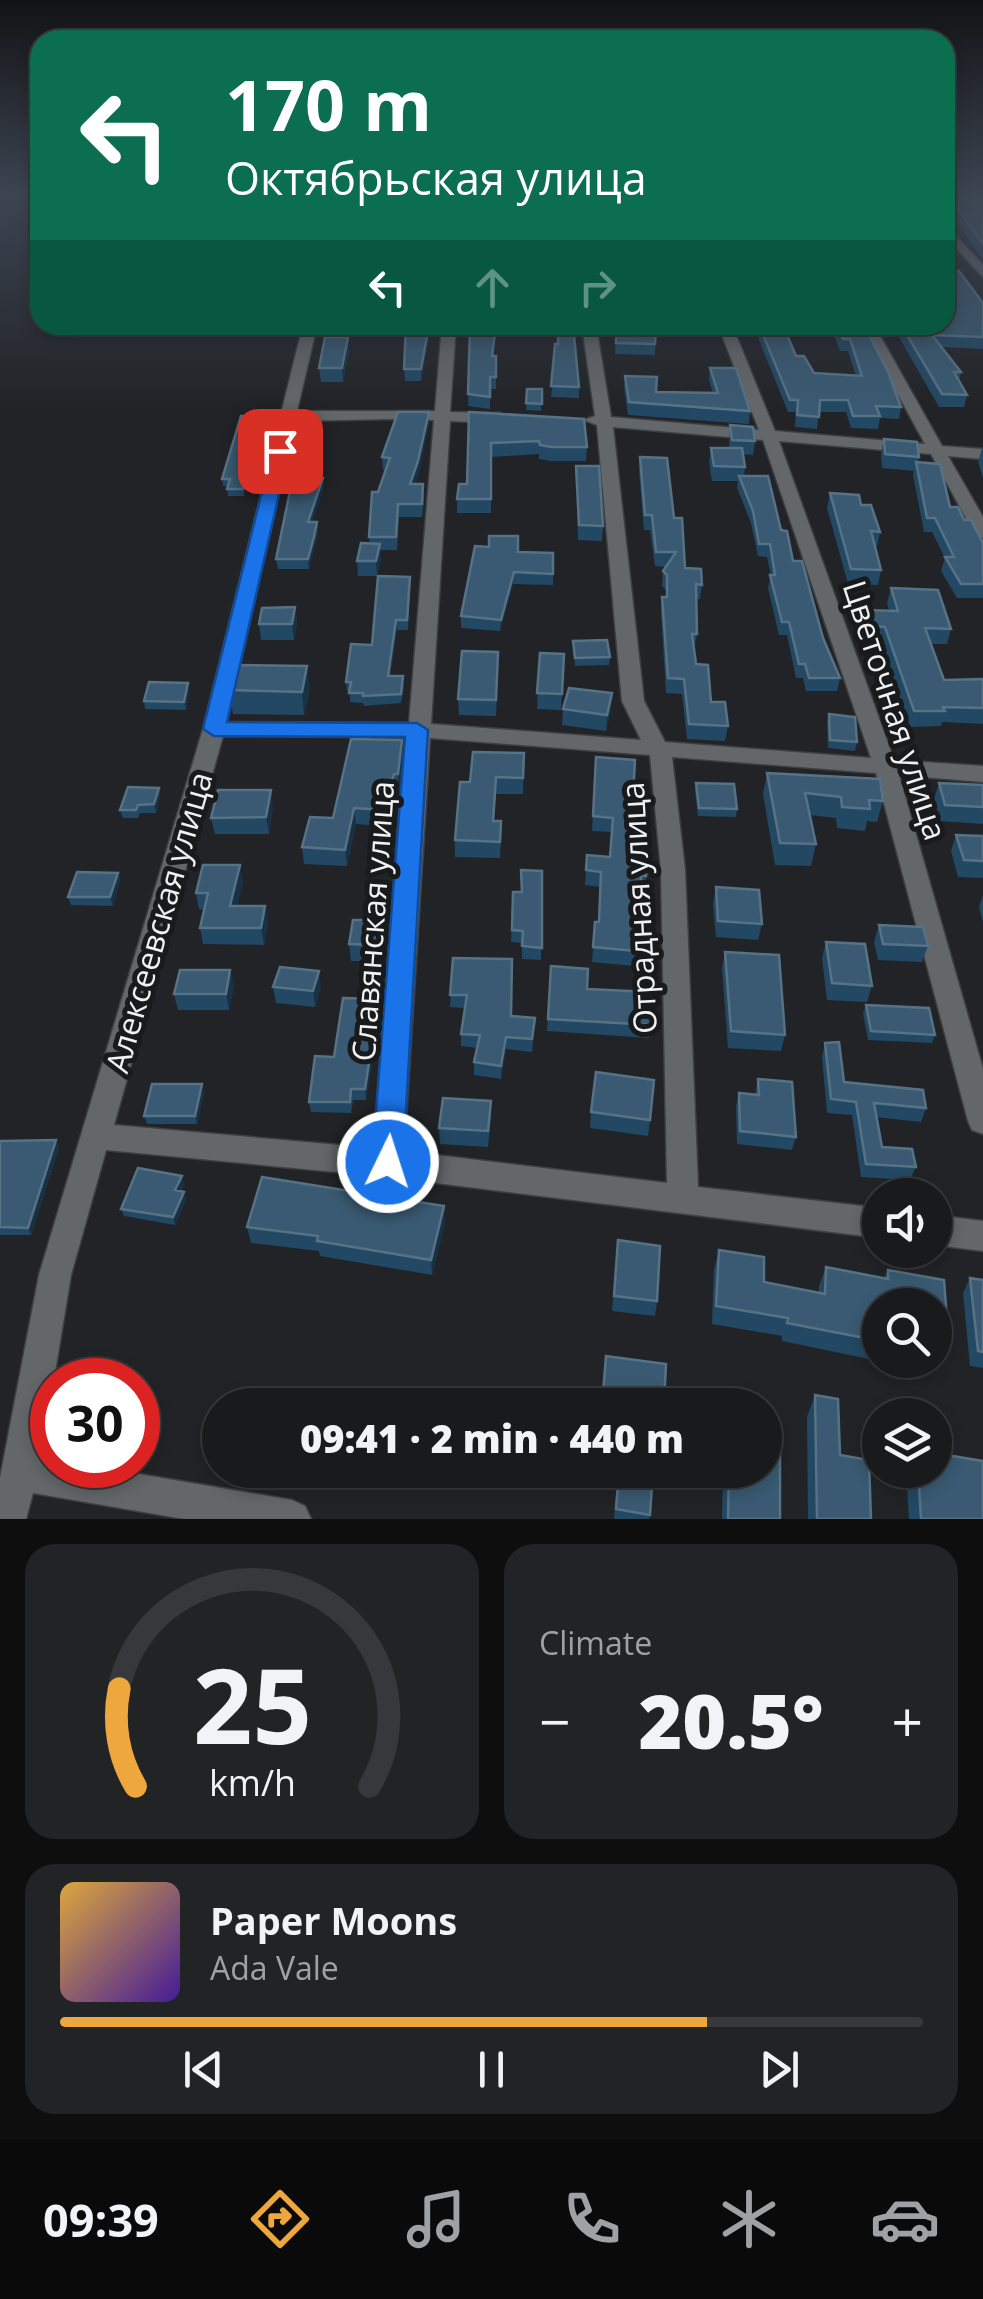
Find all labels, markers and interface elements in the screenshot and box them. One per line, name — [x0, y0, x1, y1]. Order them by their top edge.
text: 170 m — [225, 56, 432, 152]
icon: left — [60, 70, 190, 200]
text: Октябрьская улица — [225, 147, 647, 208]
icon: left — [360, 260, 415, 315]
icon: ahead — [465, 260, 520, 315]
icon: right — [570, 260, 625, 315]
pin — [238, 409, 323, 494]
icon: arrive — [253, 424, 308, 479]
street label: Цветочная улица — [834, 575, 958, 845]
street label: Алексеевская улица — [94, 767, 222, 1077]
street label: Славянская улица — [341, 779, 403, 1063]
street label: Отрадная улица — [610, 781, 666, 1035]
position arrow — [336, 1110, 440, 1214]
map controls — [862, 1178, 952, 1488]
button: sound — [862, 1178, 952, 1268]
button: search — [862, 1288, 952, 1378]
speed limit sign: 30 — [30, 1358, 160, 1488]
button: layers — [862, 1398, 952, 1488]
text: 09:41 · 2 min · 440 m — [300, 1412, 684, 1464]
text: Climate — [539, 1621, 652, 1664]
text: 25 — [193, 1633, 311, 1774]
text: 20.5° — [638, 1669, 824, 1771]
text: − — [539, 1683, 570, 1758]
text: + — [892, 1683, 923, 1758]
text: km/h — [209, 1758, 295, 1806]
text: Paper Moons — [210, 1894, 457, 1946]
text: Ada Vale — [210, 1946, 339, 1989]
icon: previous — [176, 2042, 231, 2097]
icon: pause — [464, 2042, 519, 2097]
icon: next — [752, 2042, 807, 2097]
icon: directions — [245, 2184, 315, 2254]
icon: music — [401, 2184, 471, 2254]
icon: phone — [557, 2184, 627, 2254]
icon: climate — [714, 2184, 784, 2254]
icon: car — [870, 2184, 940, 2254]
text: 09:39 — [43, 2189, 159, 2250]

